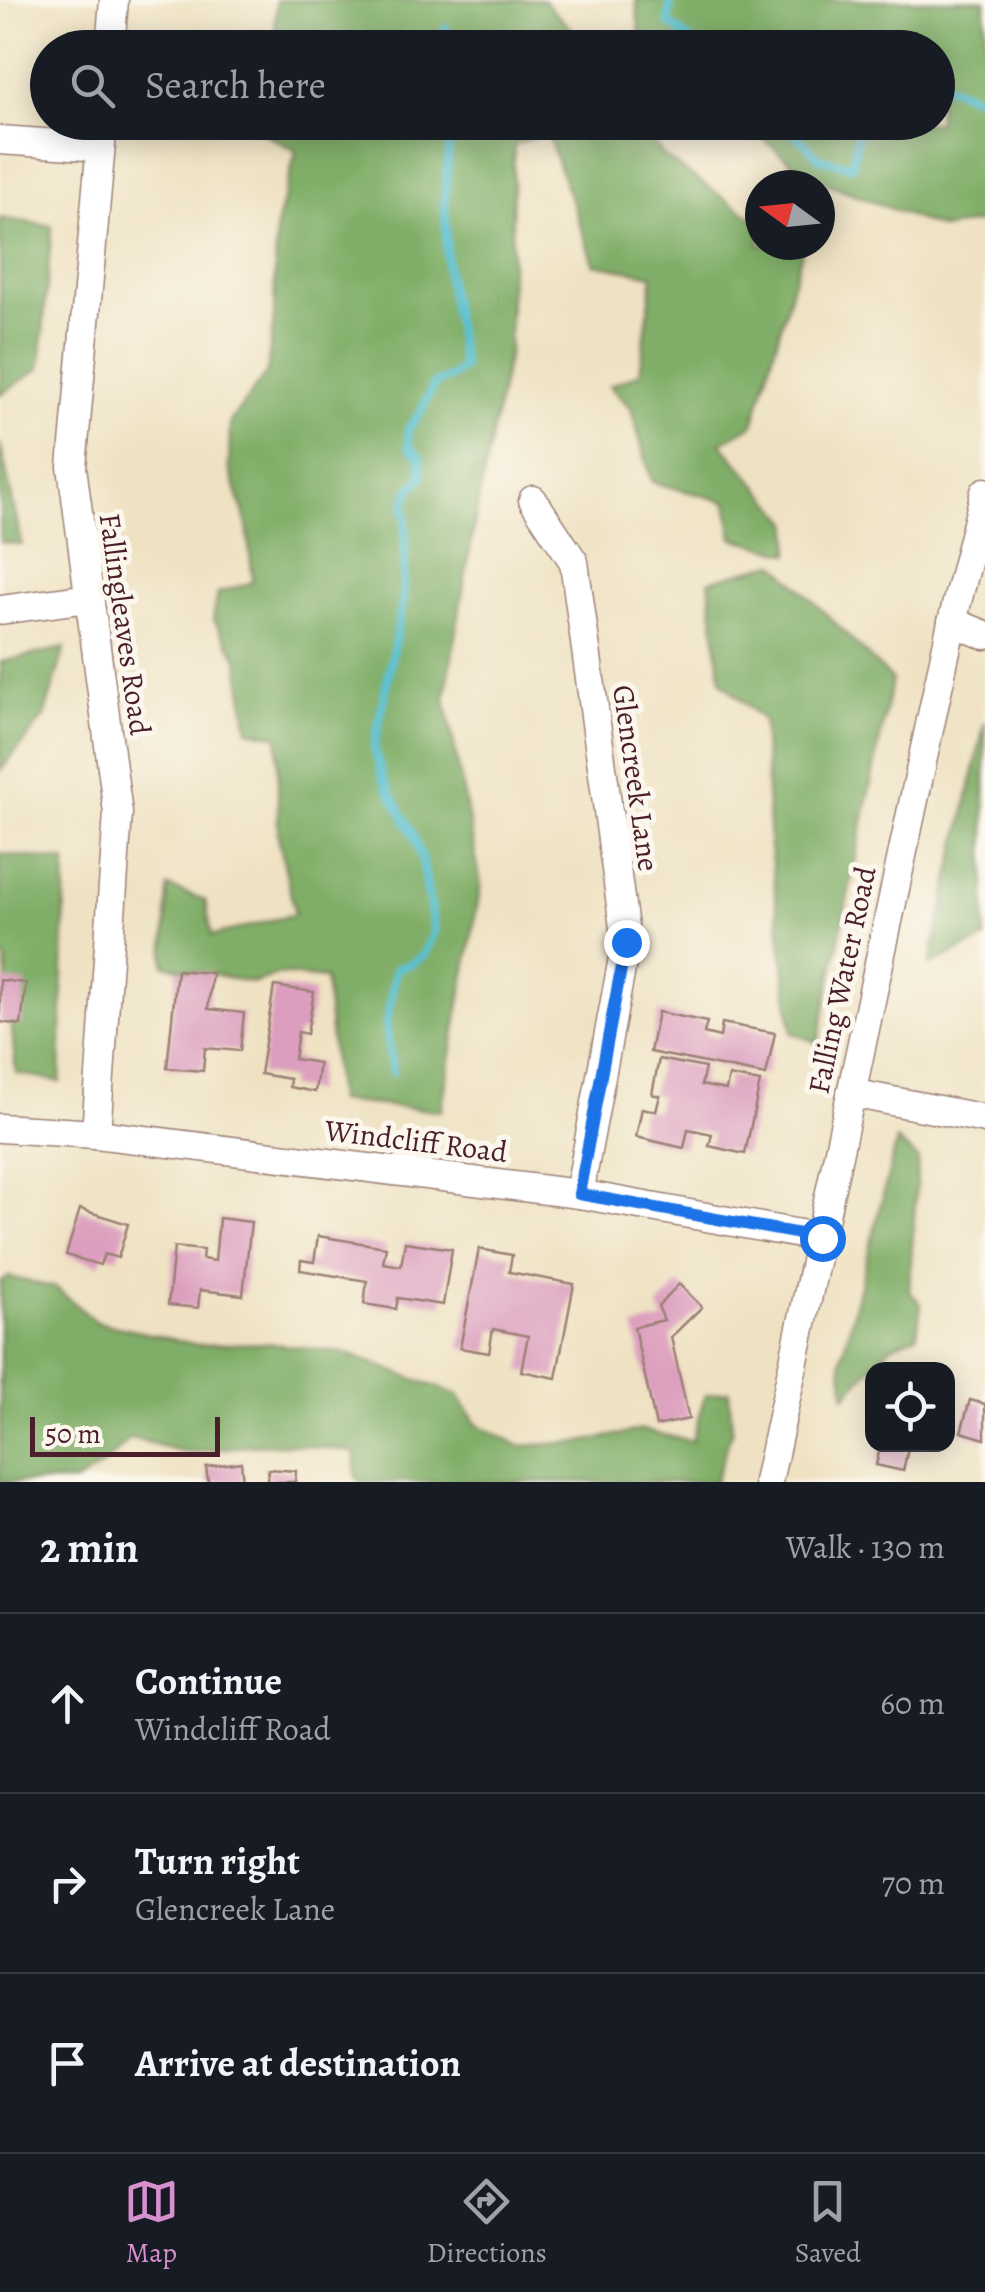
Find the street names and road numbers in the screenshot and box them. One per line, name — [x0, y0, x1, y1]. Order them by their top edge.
street label: Fallingleaves Road — [90, 511, 160, 738]
street label: Glencreek Lane — [603, 682, 669, 874]
street label: Falling Water Road — [798, 862, 886, 1097]
street label: Windcliff Road — [321, 1110, 510, 1172]

